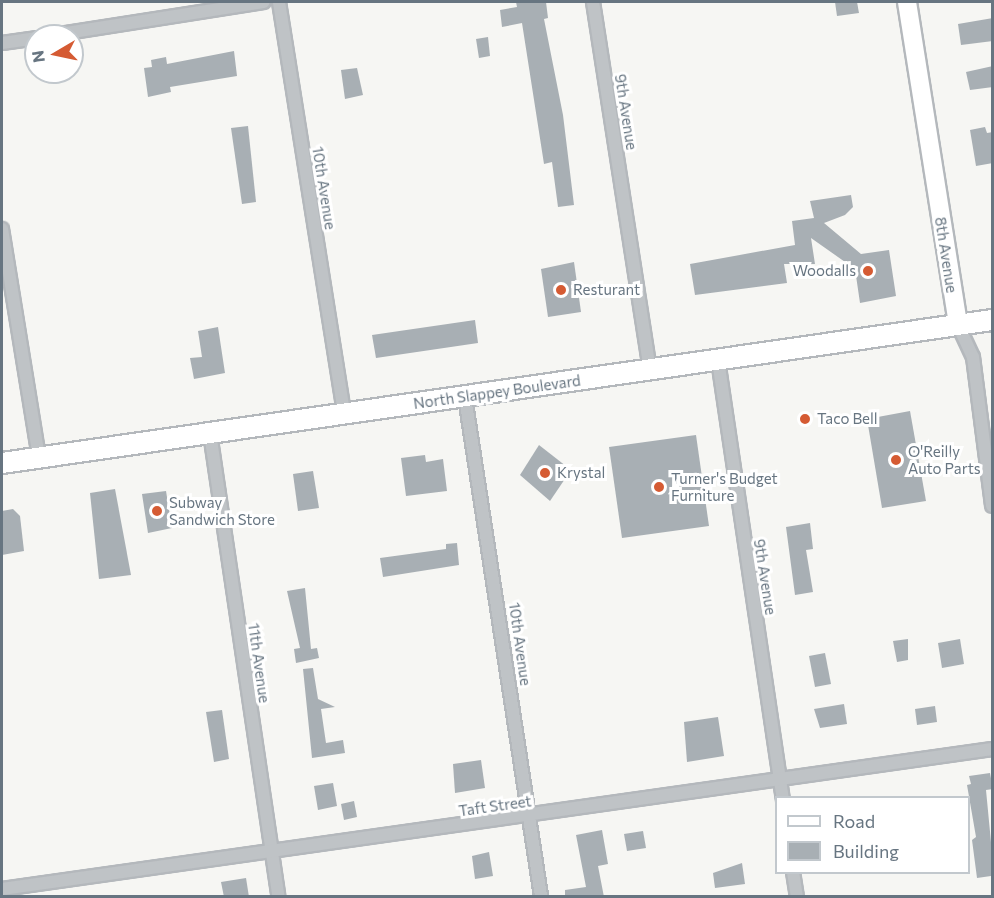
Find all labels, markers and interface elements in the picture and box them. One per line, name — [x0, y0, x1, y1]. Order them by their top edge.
north arrow — [24, 24, 84, 84]
text: N — [27, 49, 48, 64]
street label: 9th Avenue — [611, 73, 641, 151]
street label: 10th Avenue — [309, 145, 339, 231]
street label: 8th Avenue — [931, 216, 961, 294]
place label: Woodalls — [793, 262, 856, 280]
marker: Woodalls — [861, 264, 875, 278]
place label: Resturant — [573, 281, 640, 299]
marker: Resturant — [554, 283, 568, 297]
street label: North Slappey Boulevard — [412, 371, 582, 413]
place label: Taco Bell — [817, 410, 878, 428]
marker: Taco Bell — [798, 412, 812, 426]
place label: O'Reilly Auto Parts — [908, 442, 981, 477]
marker: O'Reilly Auto Parts — [889, 453, 903, 467]
place label: Krystal — [557, 464, 605, 482]
marker: Krystal — [538, 466, 552, 480]
place label: Turner's Budget Furniture — [671, 469, 778, 504]
marker: Turner's Budget Furniture — [652, 480, 666, 494]
place label: Subway Sandwich Store — [169, 493, 275, 528]
marker: Subway Sandwich Store — [150, 504, 164, 518]
street label: 9th Avenue — [750, 538, 780, 616]
street label: 10th Avenue — [505, 601, 535, 687]
street label: 11th Avenue — [244, 622, 274, 704]
street label: Taft Street — [457, 792, 533, 820]
legend — [775, 796, 970, 874]
text: Road — [833, 810, 875, 832]
text: Building — [833, 840, 899, 862]

